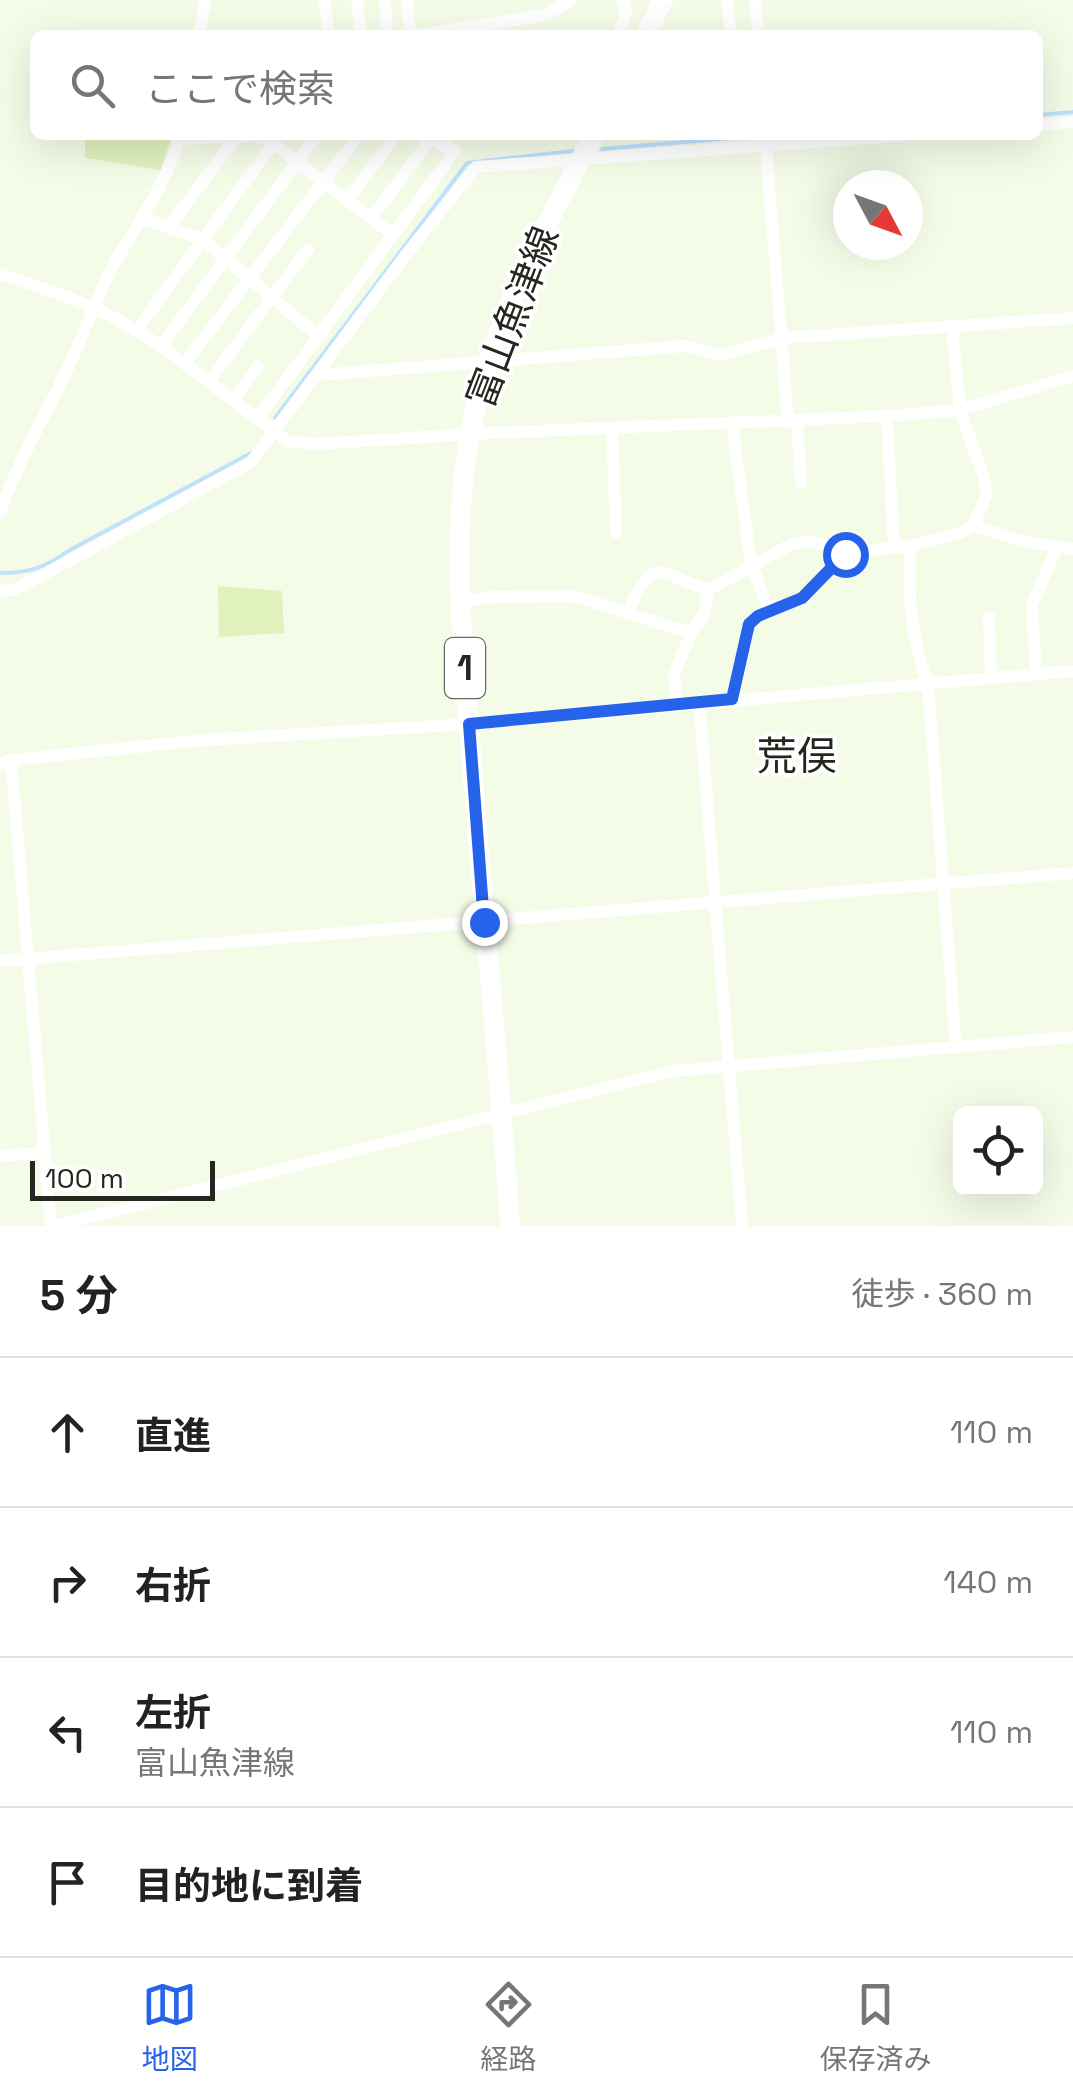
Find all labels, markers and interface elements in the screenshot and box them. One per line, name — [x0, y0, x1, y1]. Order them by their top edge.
search box — [30, 30, 1043, 140]
icon: search — [65, 58, 120, 113]
text: ここで検索 — [145, 65, 335, 113]
north arrow — [833, 170, 923, 260]
street label: 富山魚津線 — [457, 220, 569, 414]
route start — [823, 532, 869, 578]
road number: 1 — [445, 638, 485, 698]
district label: 荒俣 — [757, 731, 837, 782]
route end — [462, 900, 508, 946]
map controls — [953, 1106, 1043, 1196]
button: locate — [953, 1106, 1043, 1196]
scale bar — [30, 1156, 215, 1200]
text: 100 m — [45, 1160, 124, 1196]
text: 5 分 — [40, 1269, 118, 1322]
text: 徒歩 · 360 m — [851, 1274, 1033, 1314]
icon: ahead — [40, 1405, 95, 1460]
text: 直進 — [135, 1412, 211, 1460]
text: 110 m — [950, 1412, 1033, 1452]
icon: right — [40, 1555, 95, 1610]
text: 右折 — [135, 1562, 211, 1610]
text: 140 m — [943, 1562, 1033, 1602]
text: 左折 — [135, 1689, 211, 1737]
icon: left — [40, 1705, 95, 1760]
text: 110 m — [950, 1712, 1033, 1752]
text: 富山魚津線 — [135, 1743, 295, 1783]
icon: arrive — [40, 1855, 95, 1910]
text: 目的地に到着 — [135, 1862, 363, 1910]
tab: 地図 — [141, 1977, 198, 2077]
tab: 経路 — [480, 1977, 537, 2077]
tab: 保存済み — [819, 1977, 932, 2077]

